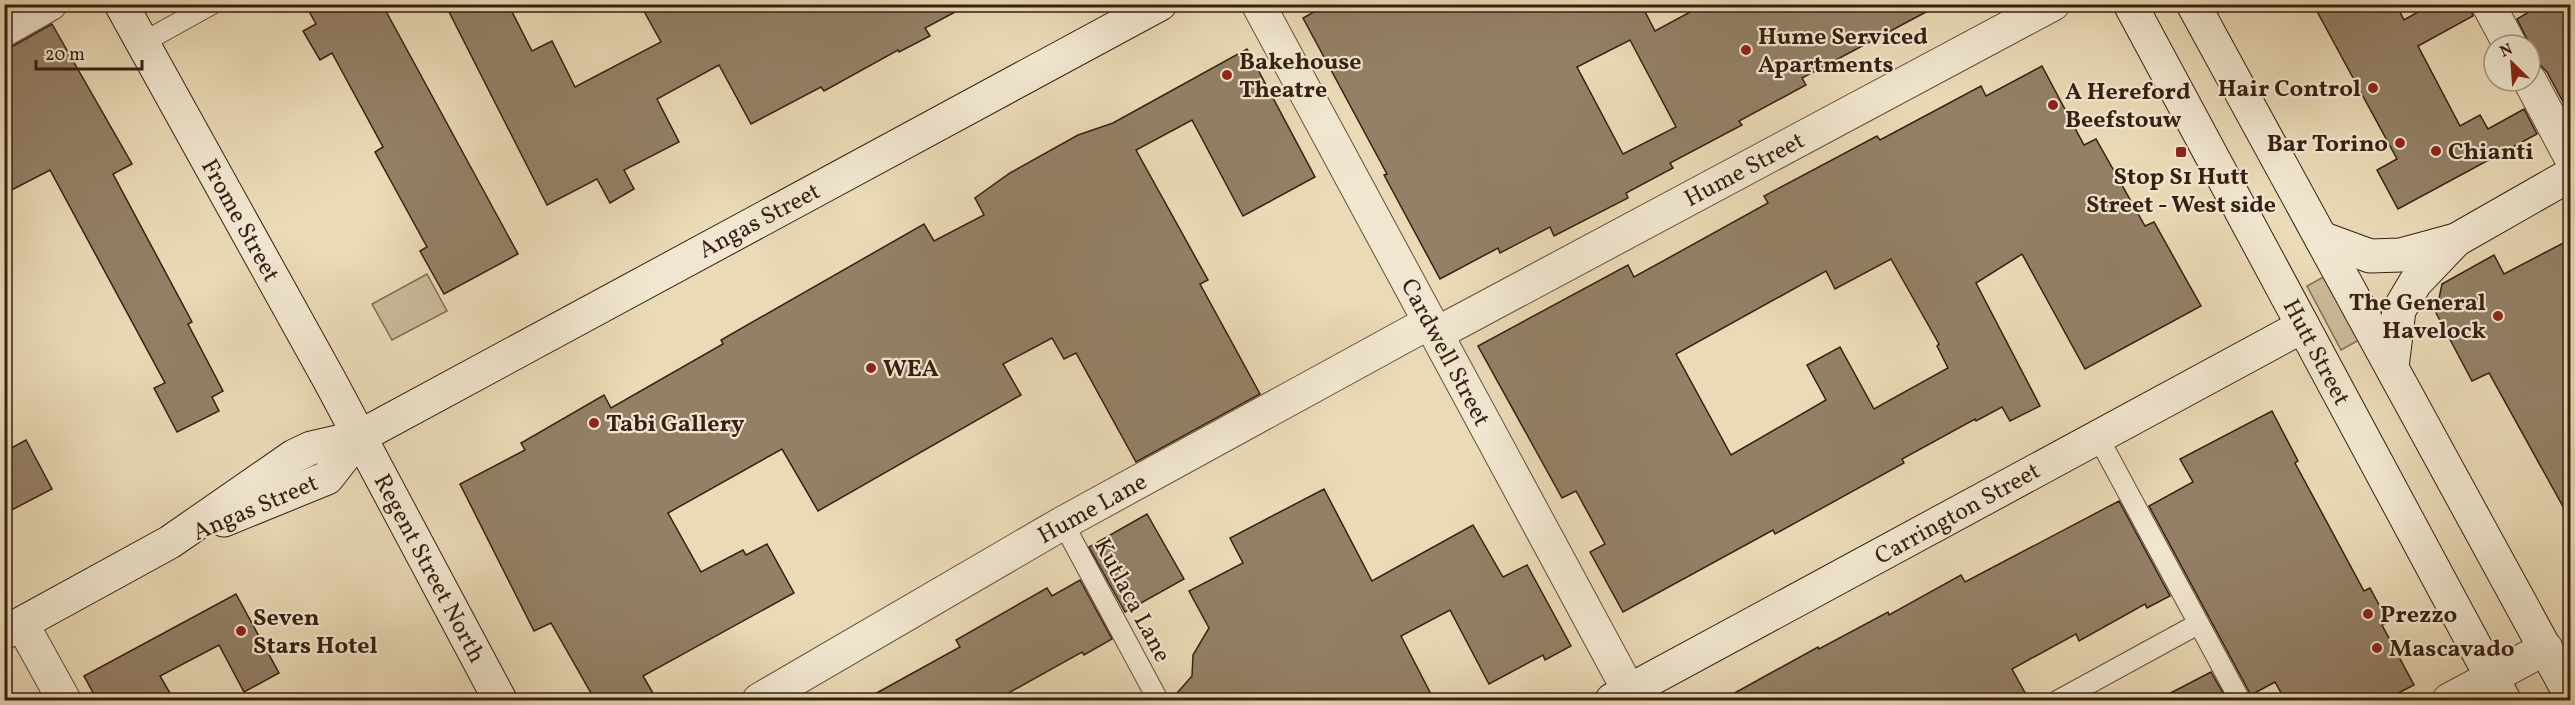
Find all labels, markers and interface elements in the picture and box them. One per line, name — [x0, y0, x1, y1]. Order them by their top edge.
place label: Hume Serviced Apartments — [1758, 21, 1928, 83]
scale bar — [36, 33, 142, 71]
north arrow — [2482, 33, 2542, 93]
text: N — [2497, 39, 2517, 64]
text: 20 m — [45, 43, 85, 68]
marker: Hume Serviced Apartments — [1739, 43, 1753, 57]
place label: Bakehouse Theatre — [1239, 46, 1362, 108]
marker: Bakehouse Theatre — [1220, 68, 1234, 82]
place label: Hair Control — [2218, 73, 2361, 107]
place label: A Hereford Beefstouw — [2065, 76, 2191, 138]
marker: Hair Control — [2366, 81, 2380, 95]
marker: A Hereford Beefstouw — [2046, 98, 2060, 112]
street label: Hume Street — [1679, 125, 1811, 217]
place label: Bar Torino — [2267, 128, 2388, 162]
marker: Bar Torino — [2393, 136, 2407, 150]
place label: Chianti — [2448, 136, 2534, 170]
marker: Chianti — [2429, 144, 2443, 158]
marker: Stop S1 Hutt Street - West side — [2174, 145, 2188, 159]
street label: Frome Street — [191, 153, 287, 289]
place label: Stop S1 Hutt Street - West side — [2086, 161, 2276, 223]
street label: Angas Street — [693, 175, 827, 268]
street label: Cardwell Street — [1391, 273, 1498, 433]
place label: The General Havelock — [2349, 287, 2486, 349]
street label: Hutt Street — [2273, 294, 2357, 412]
marker: The General Havelock — [2491, 309, 2505, 323]
place label: WEA — [883, 353, 939, 387]
marker: WEA — [864, 361, 878, 375]
place label: Tabi Gallery — [606, 408, 745, 442]
marker: Tabi Gallery — [587, 416, 601, 430]
street label: Carrington Street — [1869, 455, 2047, 574]
street label: Hume Lane — [1032, 466, 1154, 554]
street label: Angas Street — [188, 467, 324, 551]
street label: Regent Street North — [364, 468, 492, 669]
street label: Kutlaca Lane — [1084, 533, 1178, 669]
place label: Prezzo — [2380, 599, 2457, 633]
place label: Seven Stars Hotel — [253, 602, 378, 664]
marker: Prezzo — [2361, 607, 2375, 621]
marker: Seven Stars Hotel — [234, 624, 248, 638]
place label: Mascavado — [2389, 633, 2515, 667]
marker: Mascavado — [2370, 641, 2384, 655]

